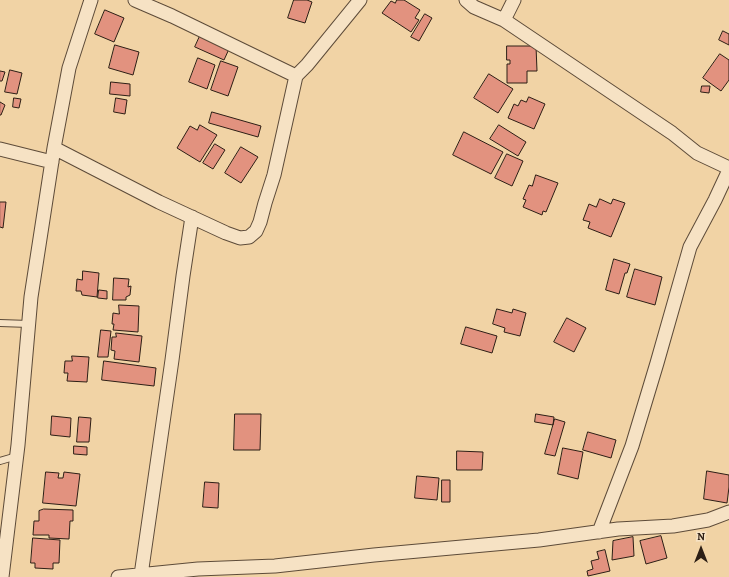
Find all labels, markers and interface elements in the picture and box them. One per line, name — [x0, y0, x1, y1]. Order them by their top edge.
north arrow — [681, 529, 721, 569]
text: N — [697, 529, 705, 544]

